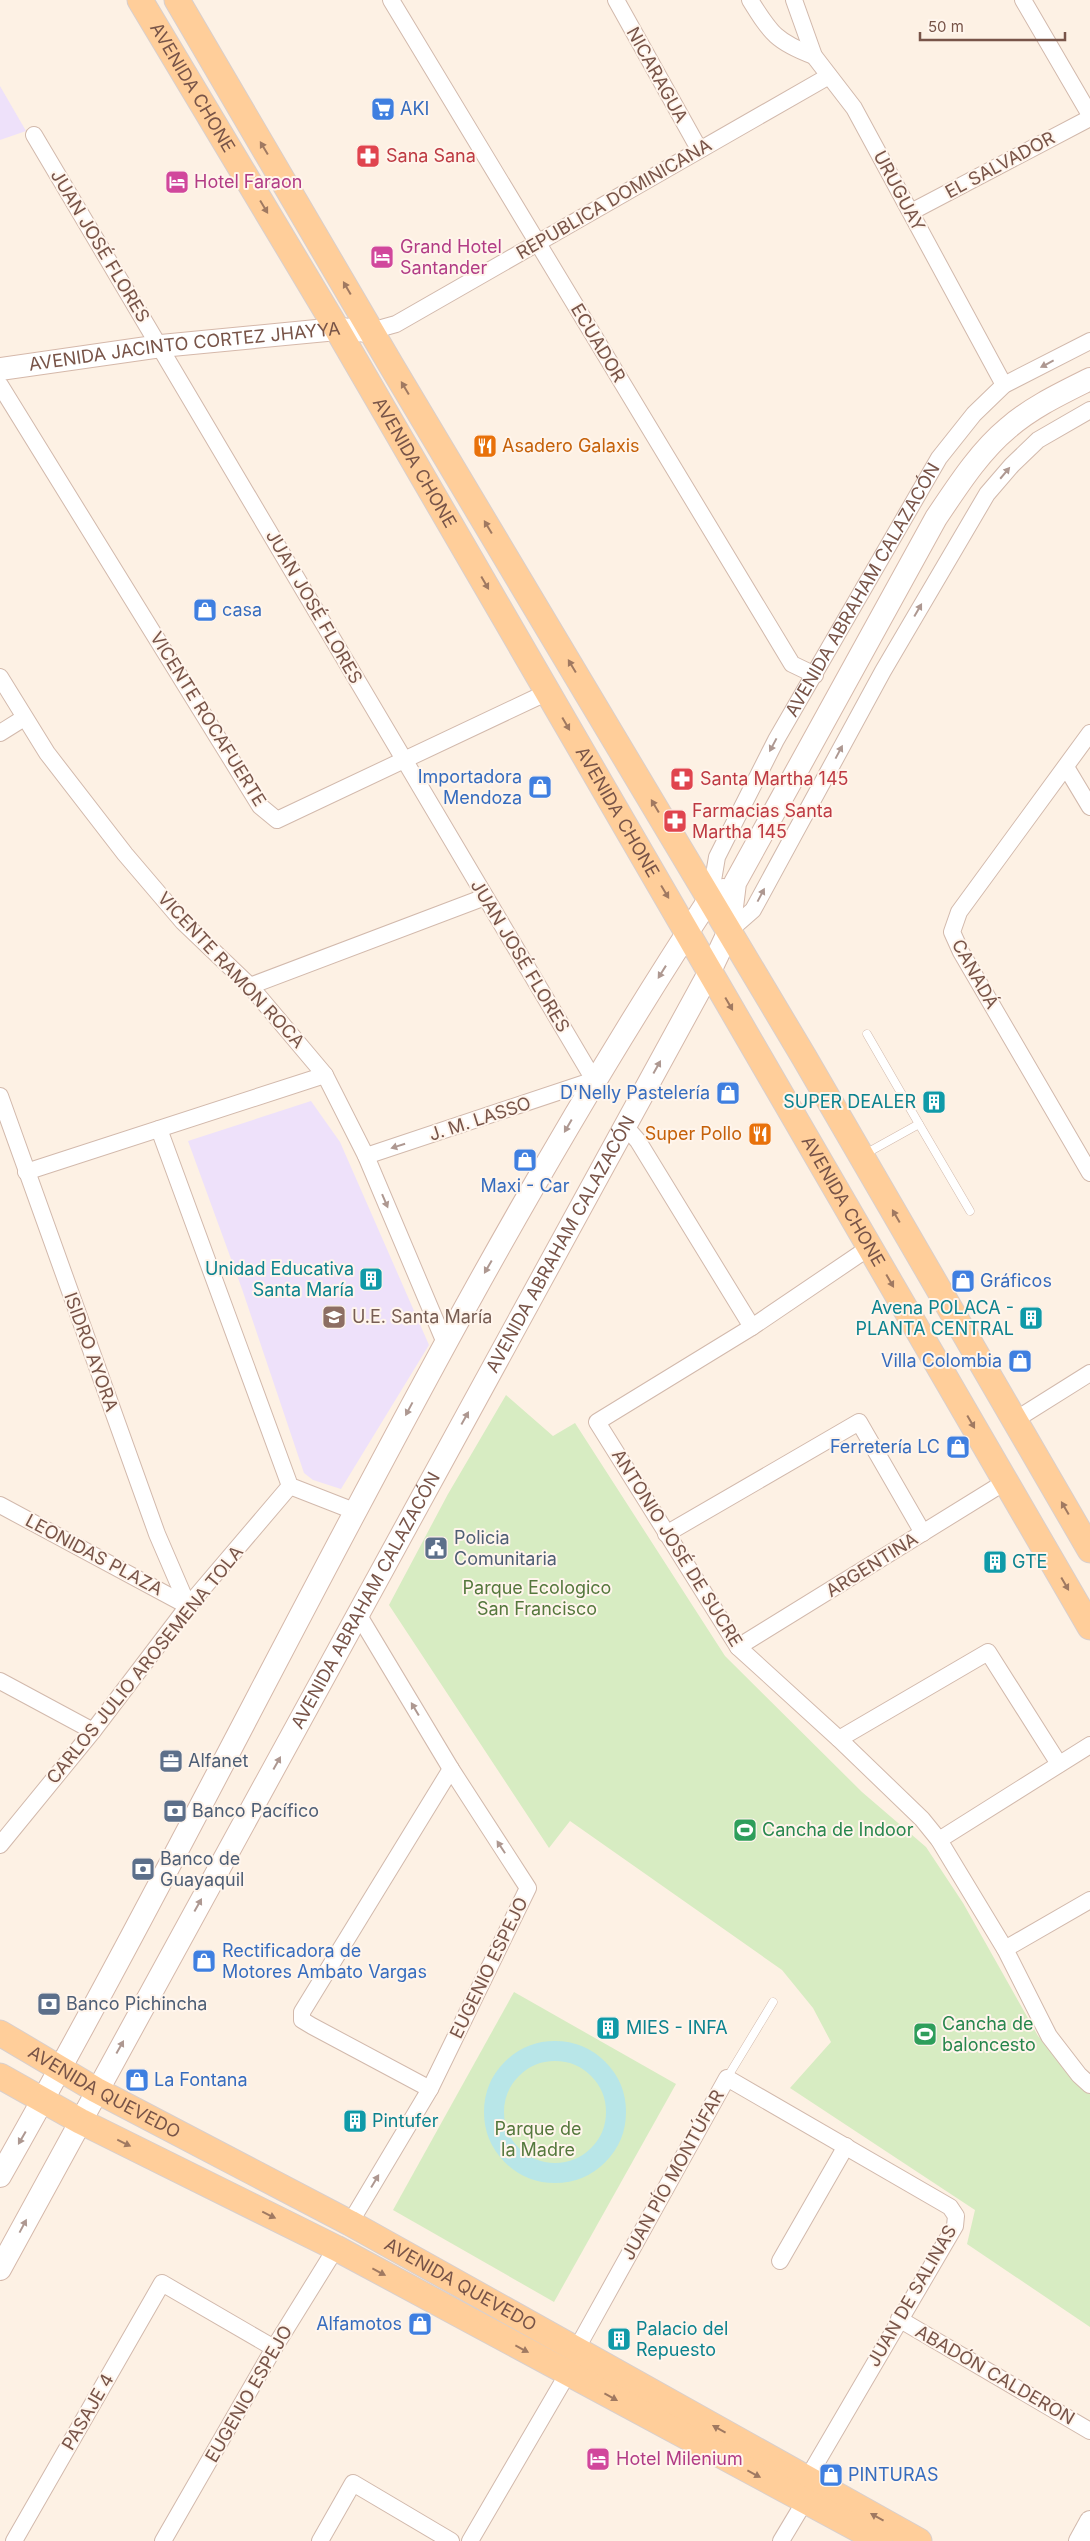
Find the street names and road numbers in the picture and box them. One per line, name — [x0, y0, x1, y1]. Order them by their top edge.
street label: AVENIDA CHONE — [146, 19, 240, 156]
street label: NICARAGUA — [623, 23, 692, 126]
street label: EL SALVADOR — [941, 127, 1058, 202]
street label: REPUBLICA DOMINICANA — [512, 134, 715, 263]
street label: URUGUAY — [869, 147, 929, 235]
street label: JUAN JOSÉ FLORES — [47, 165, 155, 326]
street label: ECUADOR — [567, 300, 630, 386]
street label: AVENIDA JACINTO CORTEZ JHAYYA — [27, 318, 341, 375]
street label: AVENIDA CHONE — [369, 393, 461, 531]
street label: AVENIDA ABRAHAM CALAZACÓN — [781, 459, 944, 720]
street label: JUAN JOSÉ FLORES — [262, 526, 368, 687]
street label: VICENTE ROCAFUERTE — [146, 628, 271, 810]
street label: AVENIDA CHONE — [572, 743, 664, 881]
street label: JUAN JOSÉ FLORES — [467, 875, 575, 1036]
street label: VICENTE RAMON ROCA — [154, 887, 309, 1052]
street label: CANADÁ — [948, 935, 1004, 1012]
street label: J. M. LASSO — [426, 1092, 533, 1145]
street label: AVENIDA ABRAHAM CALAZACÓN — [481, 1112, 639, 1376]
street label: AVENIDA CHONE — [797, 1132, 890, 1270]
street label: ISIDRO AYORA — [60, 1289, 123, 1414]
street label: ANTONIO JOSÉ DE SUCRE — [608, 1445, 748, 1650]
street label: AVENIDA ABRAHAM CALAZACÓN — [287, 1468, 444, 1732]
street label: LEONIDAS PLAZA — [22, 1510, 166, 1600]
street label: ARGENTINA — [822, 1528, 922, 1601]
street label: CARLOS JULIO AROSEMENA TOLA — [42, 1541, 247, 1788]
street label: EUGENIO ESPEJO — [445, 1894, 532, 2042]
street label: AVENIDA QUEVEDO — [25, 2041, 184, 2142]
street label: JUAN PÍO MONTÚFAR — [616, 2085, 728, 2263]
street label: JUAN DE SALINAS — [863, 2221, 961, 2370]
street label: AVENIDA QUEVEDO — [381, 2234, 540, 2335]
street label: ABADÓN CALDERON — [912, 2320, 1079, 2429]
street label: EUGENIO ESPEJO — [201, 2322, 296, 2466]
street label: PASAJE 4 — [57, 2370, 118, 2454]

